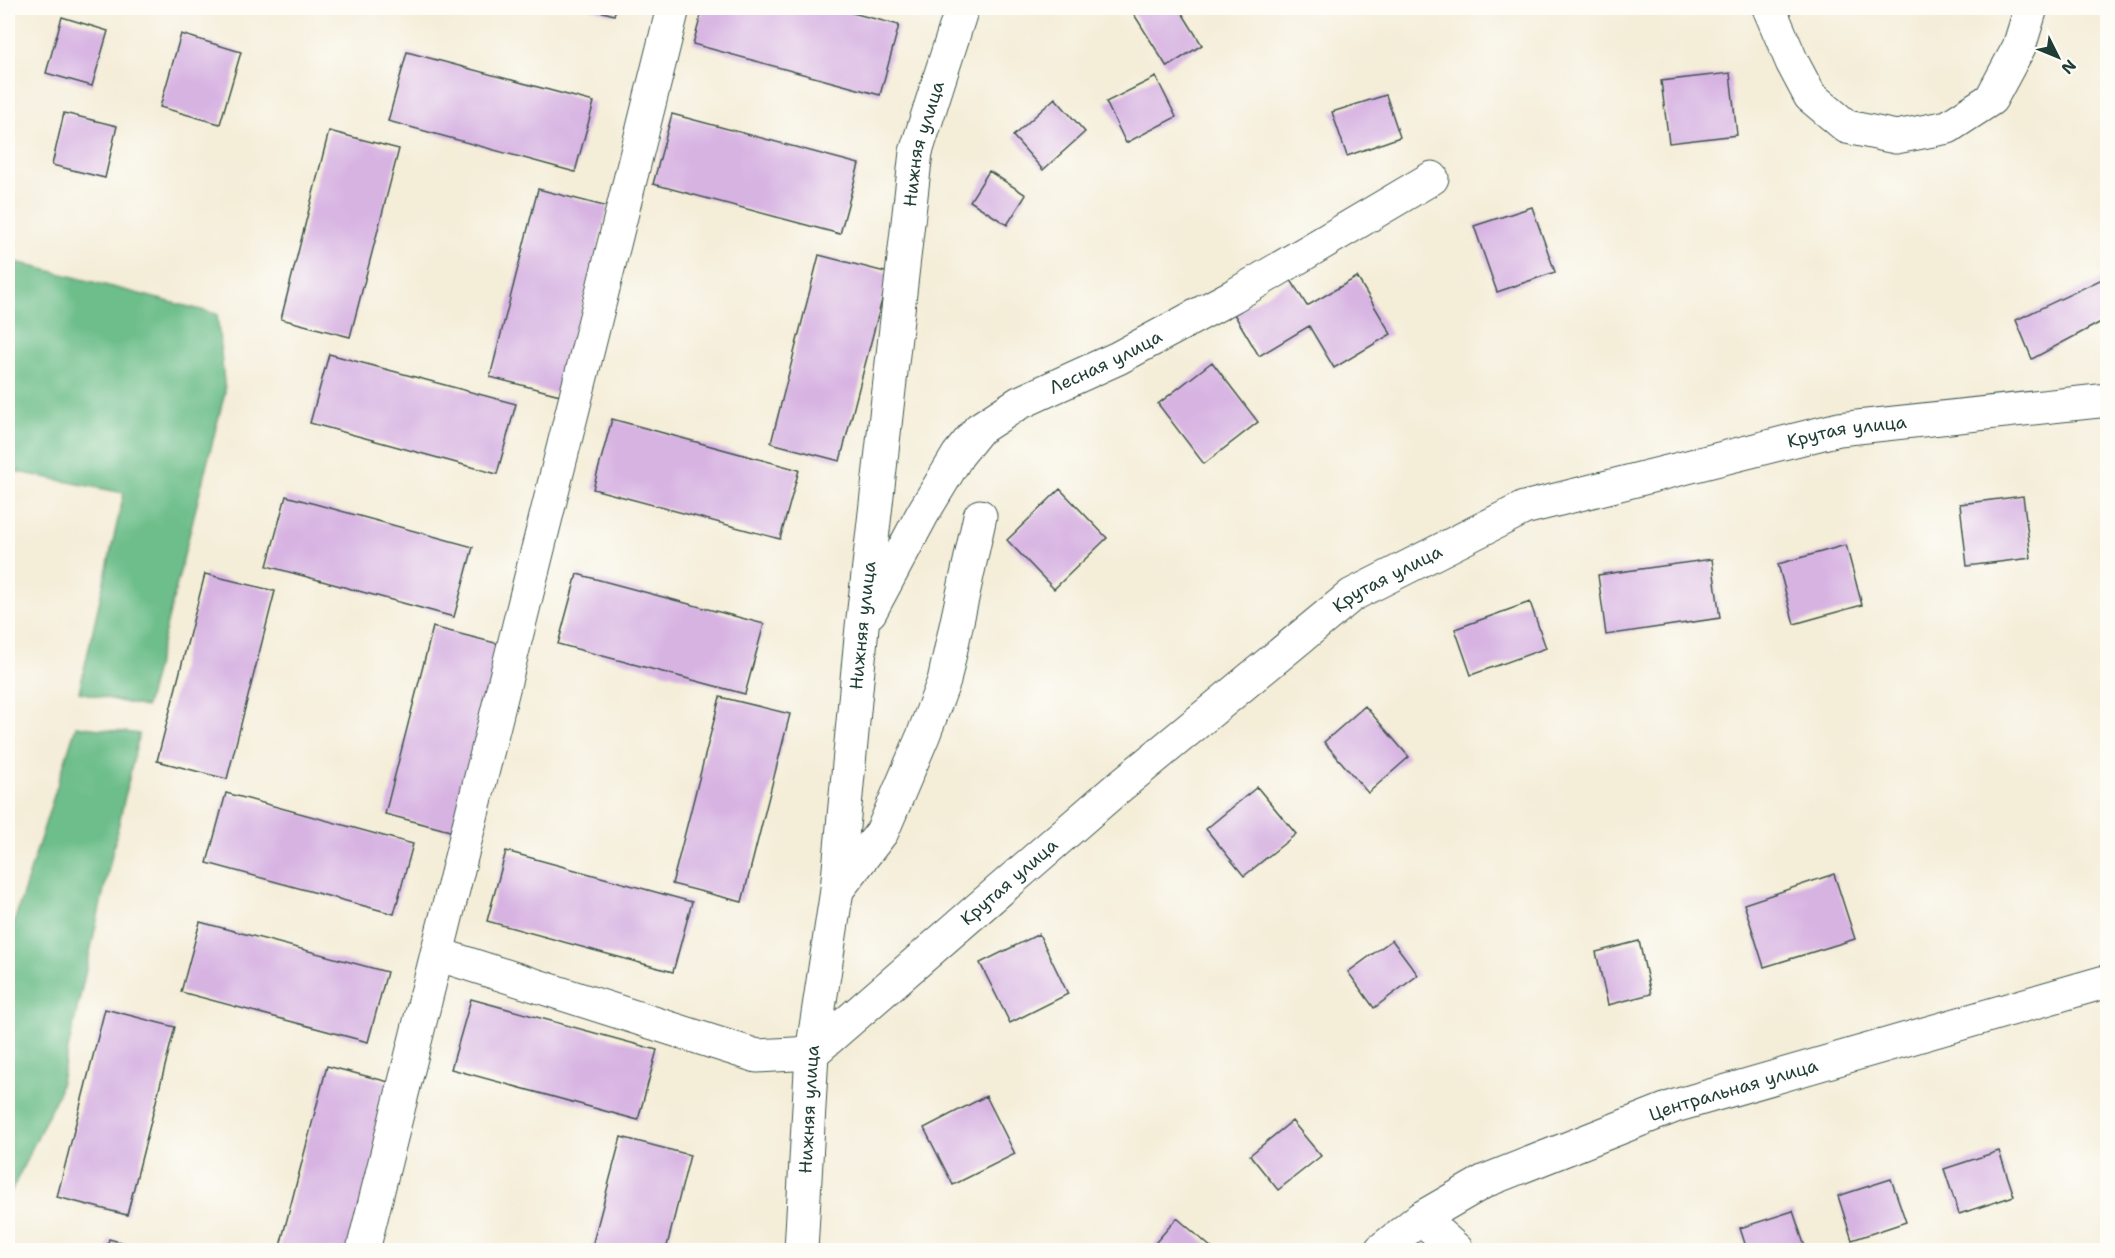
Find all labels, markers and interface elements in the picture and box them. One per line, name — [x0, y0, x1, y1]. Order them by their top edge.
north arrow — [2028, 27, 2088, 87]
text: N — [2057, 55, 2081, 79]
street label: Нижняя улица — [898, 78, 950, 208]
street label: Лесная улица — [1045, 324, 1166, 400]
street label: Крутая улица — [1785, 410, 1908, 454]
street label: Крутая улица — [1328, 539, 1446, 618]
street label: Нижняя улица — [844, 560, 881, 691]
street label: Крутая улица — [956, 833, 1063, 931]
street label: Нижняя улица — [793, 1043, 825, 1174]
street label: Центральная улица — [1645, 1053, 1821, 1127]

